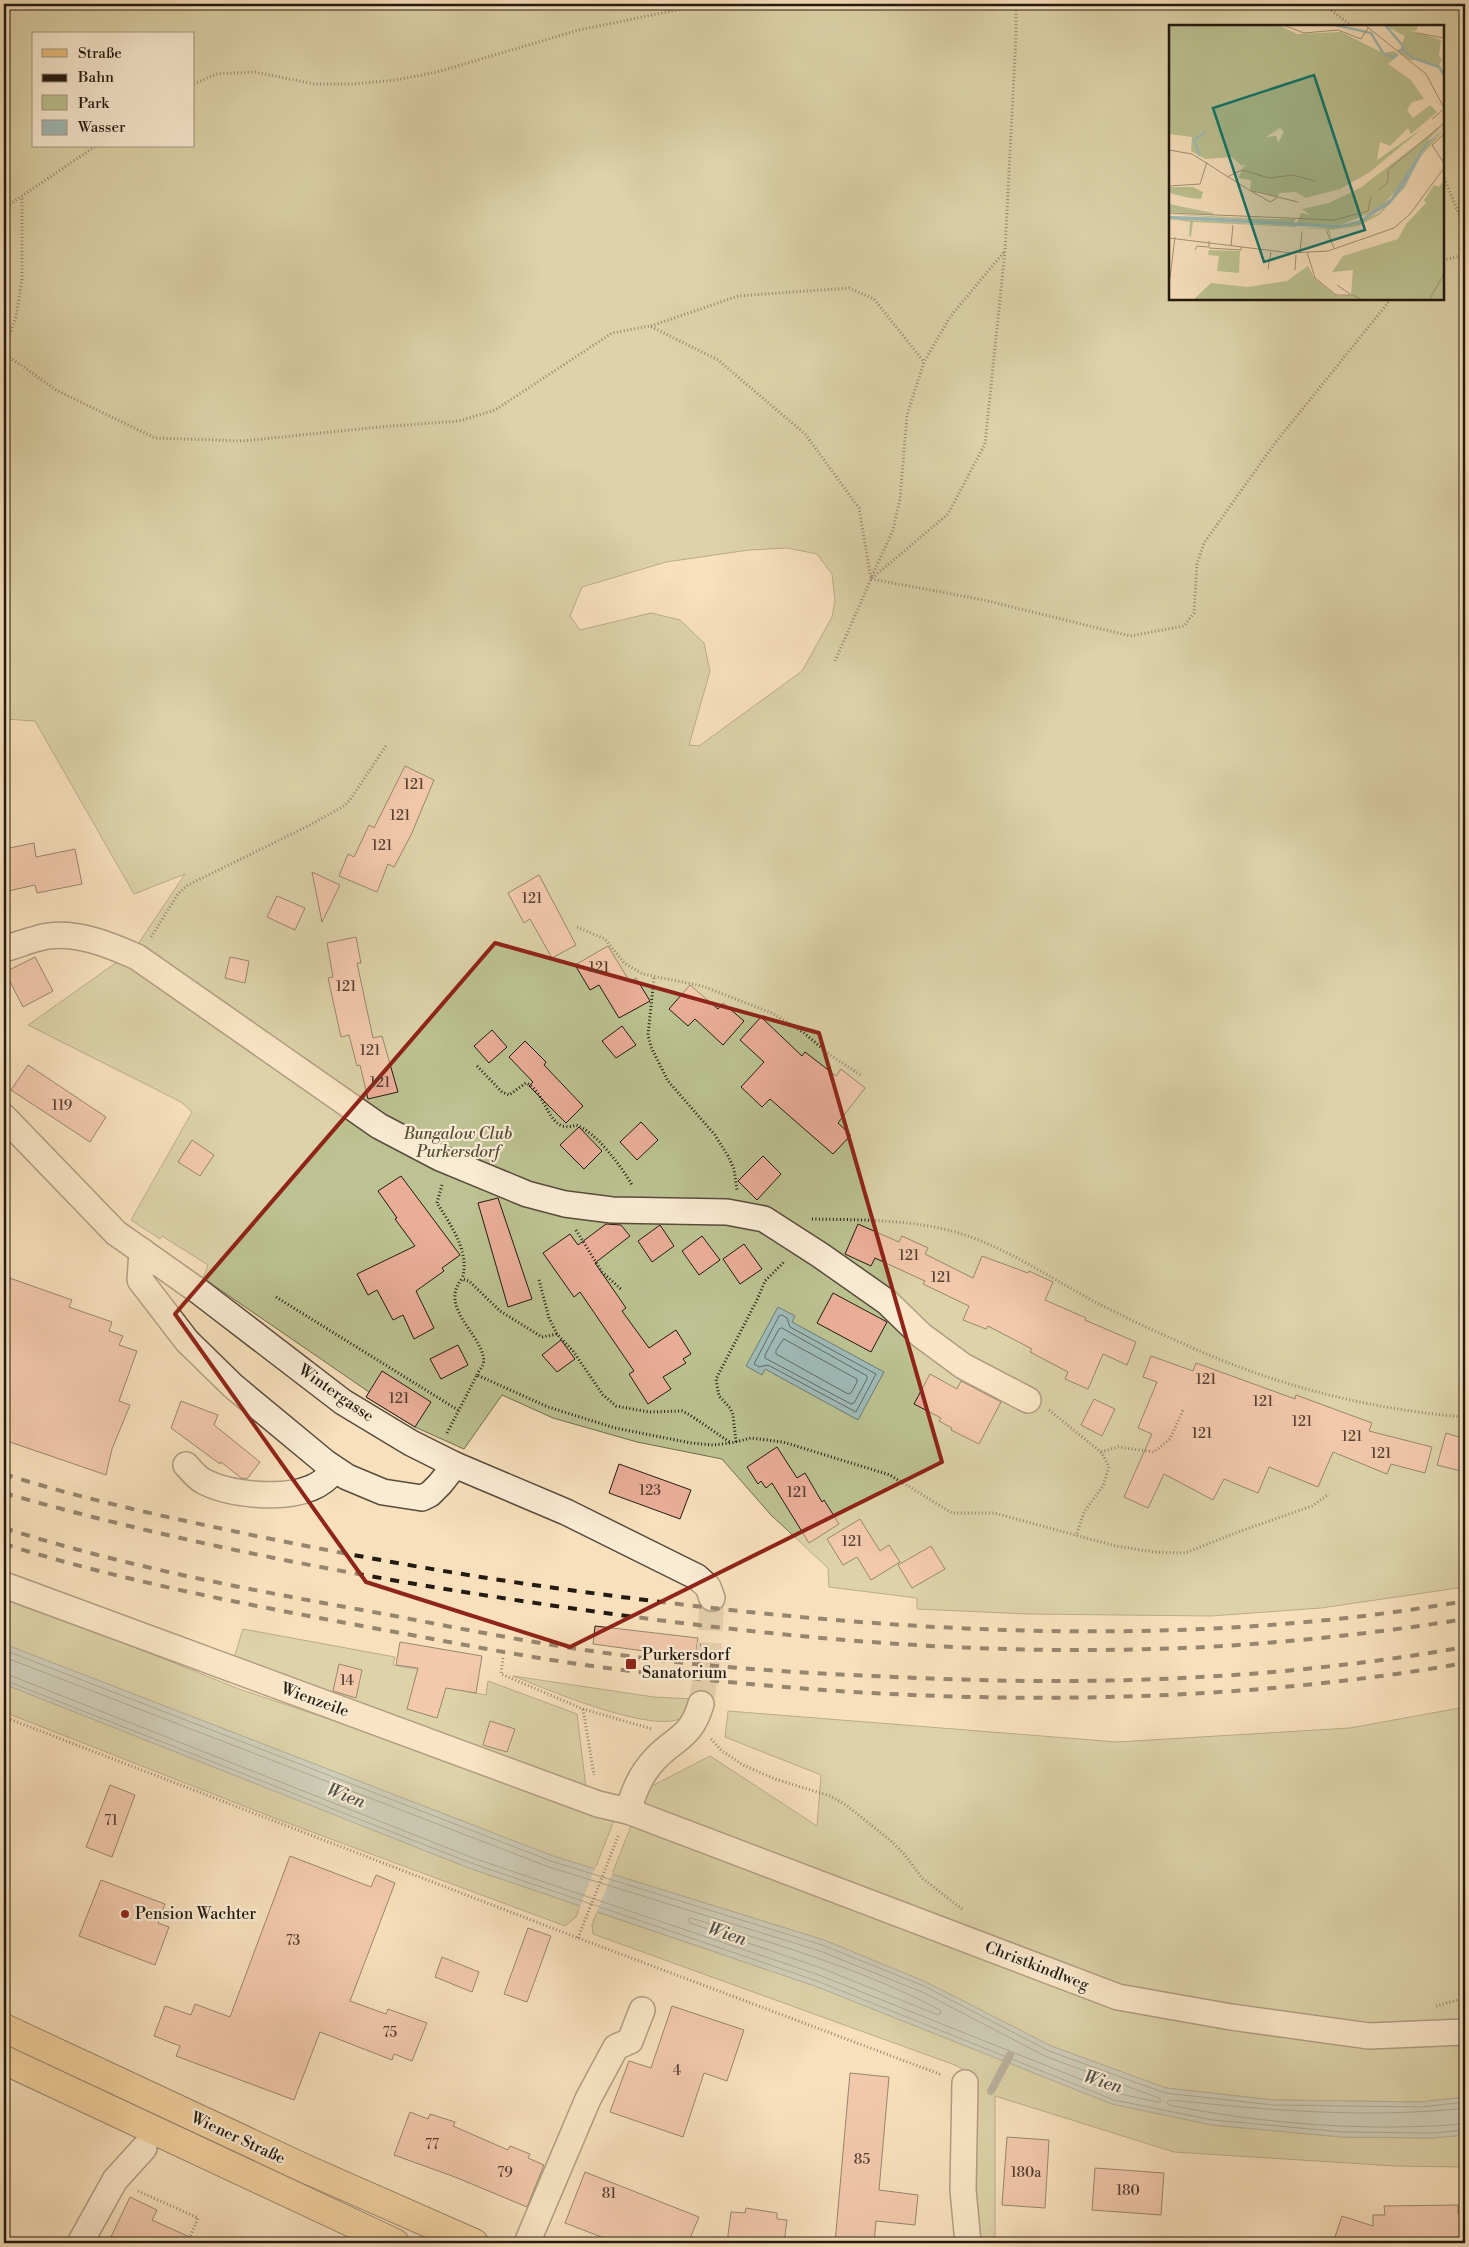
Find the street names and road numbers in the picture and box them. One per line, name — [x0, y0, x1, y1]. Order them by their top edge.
street label: Wintergasse — [294, 1359, 378, 1426]
street label: Wienzeile — [277, 1678, 352, 1721]
street label: Christkindlweg — [982, 1937, 1093, 1995]
street label: Wiener Straße — [187, 2107, 288, 2169]

